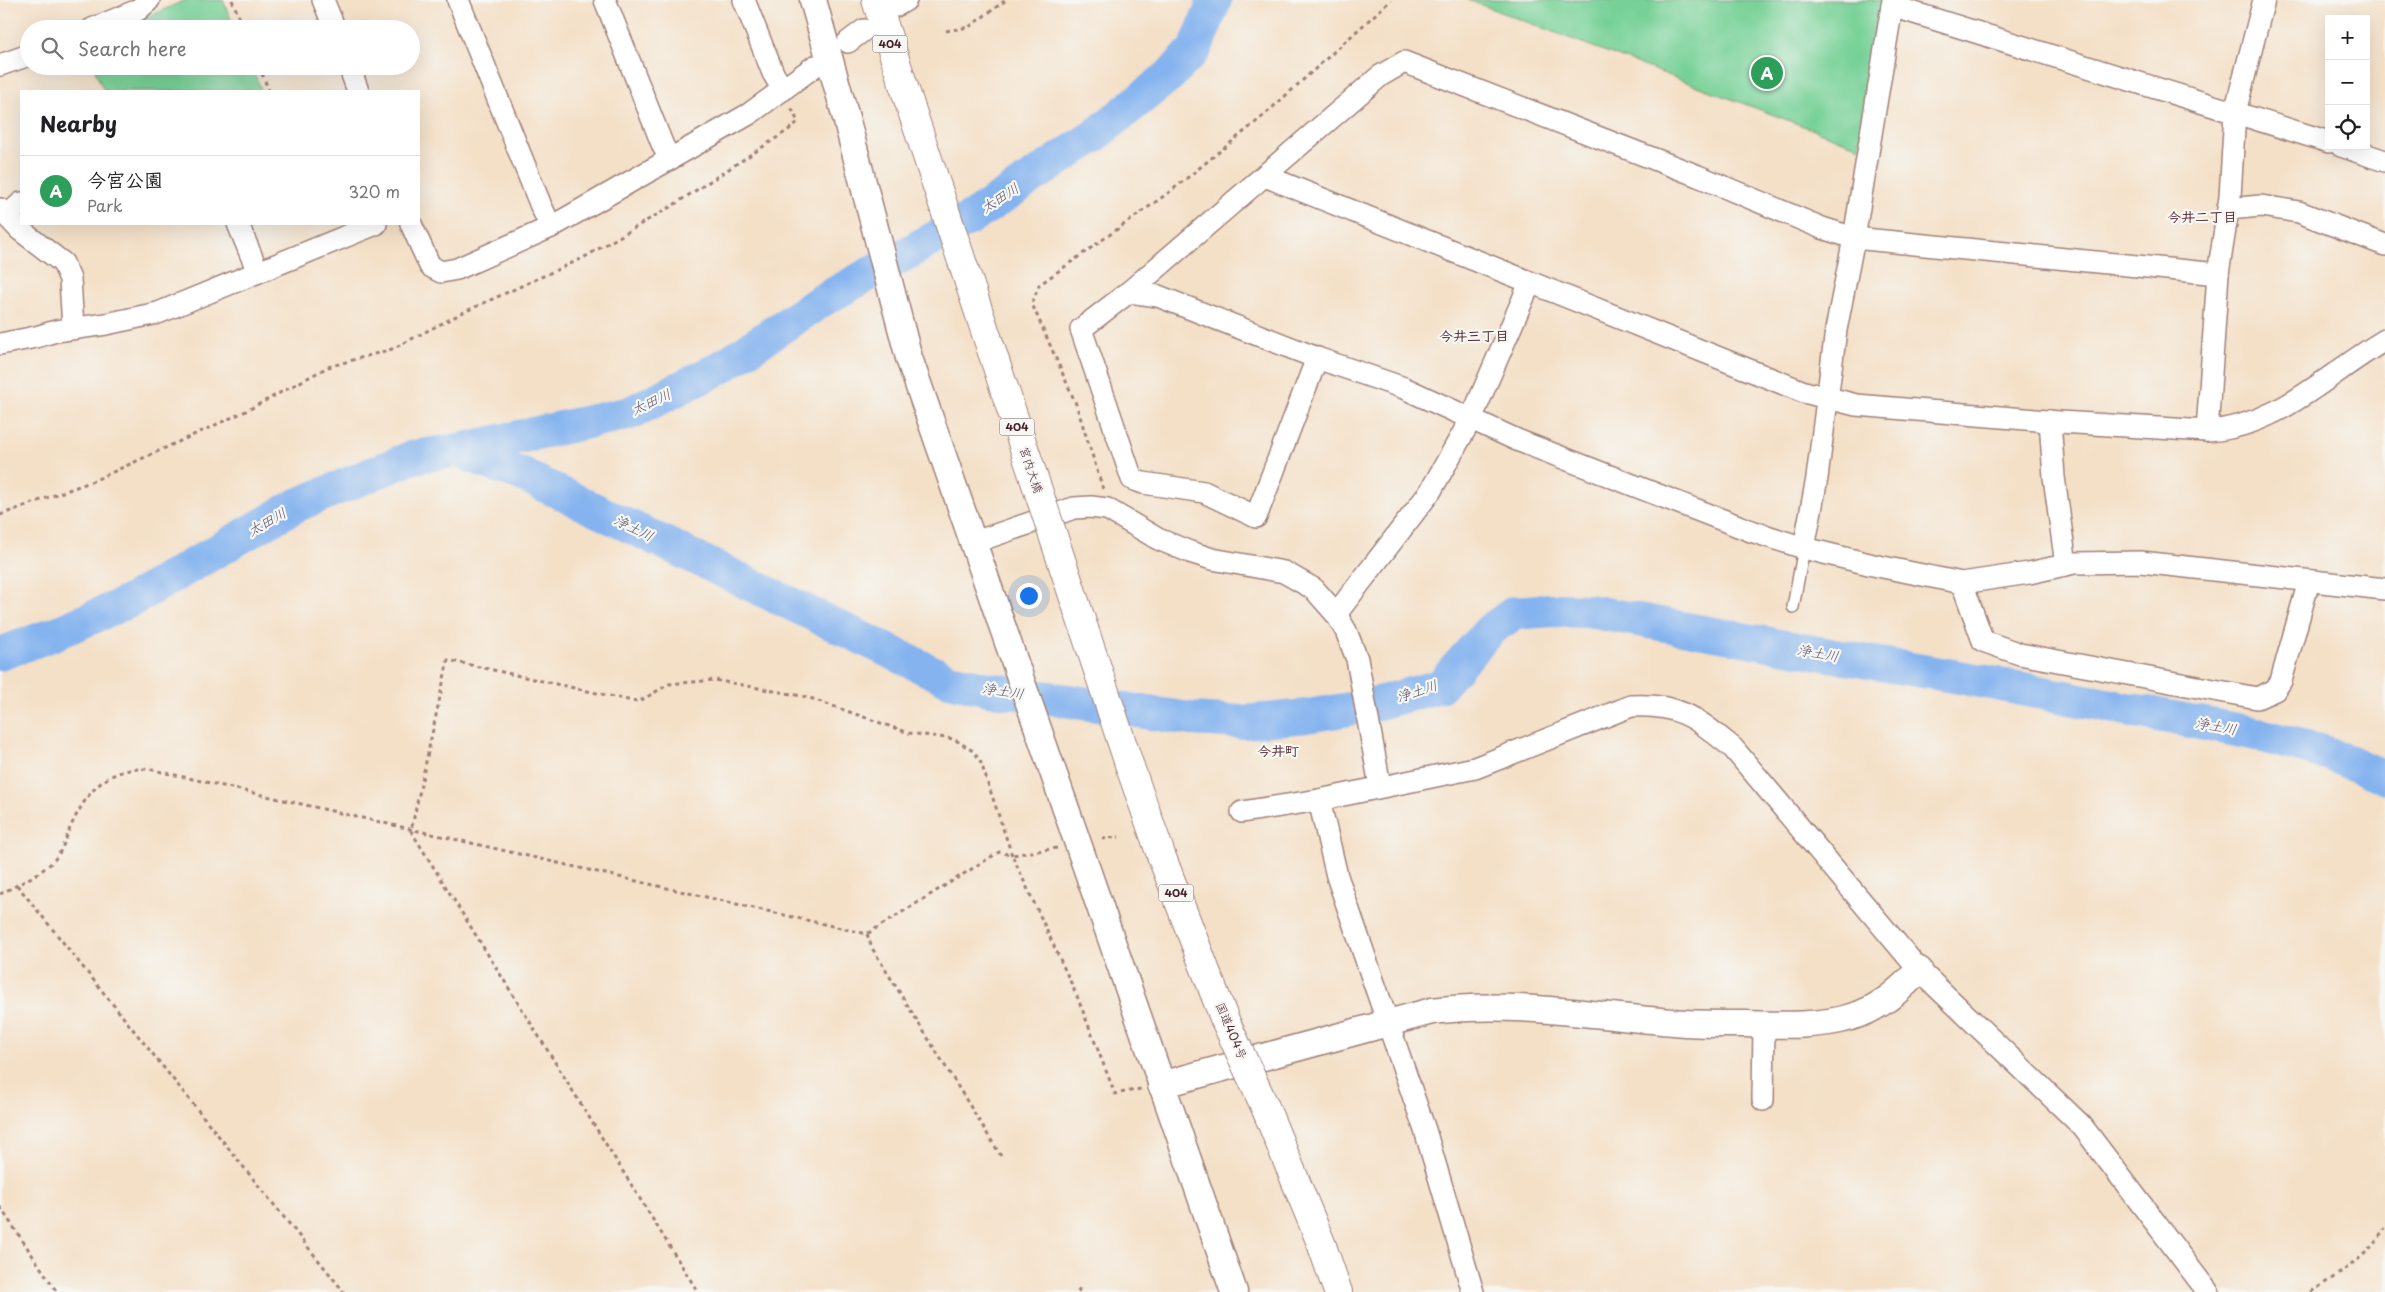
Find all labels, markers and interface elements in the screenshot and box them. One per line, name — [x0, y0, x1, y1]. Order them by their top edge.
map controls — [2325, 15, 2370, 150]
button: + — [2325, 15, 2370, 60]
search box — [20, 20, 420, 75]
icon: search — [38, 34, 66, 62]
text: Search here — [78, 34, 187, 62]
road number: 404 — [872, 36, 908, 52]
pin: A — [1751, 54, 1783, 92]
button: − — [2325, 60, 2370, 105]
button: locate — [2325, 105, 2370, 150]
text: Nearby — [40, 107, 117, 139]
text: 今宮公園 — [87, 165, 163, 193]
water label: 太田川 — [976, 177, 1023, 218]
text: A — [50, 179, 62, 203]
text: 320 m — [349, 179, 400, 203]
text: Park — [87, 193, 123, 217]
district label: 今井二丁目 — [2167, 206, 2237, 227]
district label: 今井三丁目 — [1439, 325, 1509, 346]
water label: 太田川 — [627, 383, 674, 420]
road number: 404 — [1000, 418, 1034, 436]
street label: 宮内大橋 — [1016, 444, 1048, 495]
water label: 太田川 — [243, 502, 290, 541]
water label: 浄土川 — [611, 509, 658, 546]
your location — [1016, 583, 1042, 609]
water label: 浄土川 — [1796, 639, 1841, 666]
water label: 浄土川 — [1394, 674, 1440, 707]
water label: 浄土川 — [981, 677, 1025, 704]
water label: 浄土川 — [2194, 712, 2239, 739]
district label: 今井町 — [1257, 740, 1299, 761]
road number: 404 — [1158, 884, 1194, 901]
street label: 国道404号 — [1212, 999, 1252, 1062]

